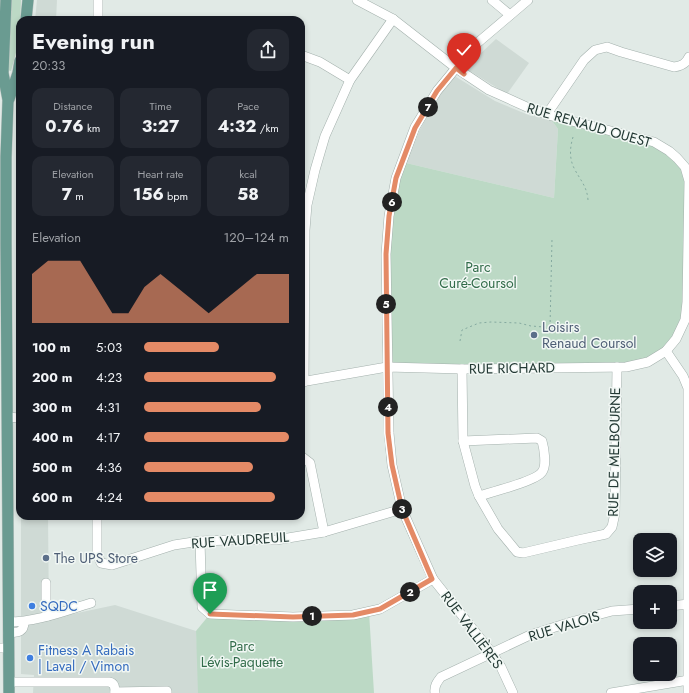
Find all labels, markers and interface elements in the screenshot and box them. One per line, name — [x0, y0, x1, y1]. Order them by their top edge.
text: Evening run — [32, 25, 155, 57]
button: share — [247, 29, 289, 71]
pin — [447, 33, 481, 74]
icon: check — [453, 39, 475, 61]
text: 20:33 — [32, 56, 65, 75]
pin: 7 — [418, 97, 438, 117]
text: Distance — [53, 98, 93, 114]
text: Time — [149, 98, 172, 114]
text: Pace — [237, 98, 259, 114]
street label: RUE RENAUD OUEST — [525, 98, 654, 152]
text: 7 — [425, 99, 431, 115]
text: 0.76 — [45, 114, 84, 138]
text: 3:27 — [142, 114, 179, 138]
text: 4:32 — [217, 114, 256, 138]
text: km — [84, 120, 100, 136]
text: /km — [256, 120, 279, 136]
text: Elevation — [52, 166, 94, 182]
text: Heart rate — [138, 166, 183, 182]
text: kcal — [239, 166, 257, 182]
text: 7 — [62, 182, 72, 206]
text: 156 — [133, 182, 164, 206]
text: 58 — [237, 182, 259, 206]
text: m — [72, 188, 84, 204]
text: bpm — [164, 188, 188, 204]
pin: 6 — [382, 192, 402, 212]
text: 6 — [388, 194, 396, 210]
text: Elevation — [32, 228, 81, 247]
text: 120–124 m — [223, 228, 289, 247]
park label: Parc Curé-Coursol — [439, 257, 517, 293]
pin: 5 — [376, 294, 396, 314]
text: 5 — [382, 296, 390, 312]
place label: Loisirs Renaud Coursol — [542, 317, 637, 353]
marker: Loisirs Renaud Coursol — [529, 330, 539, 340]
text: 100 m — [32, 338, 70, 357]
text: 5:03 — [96, 338, 122, 357]
street label: RUE RICHARD — [469, 357, 555, 379]
text: 200 m — [32, 368, 72, 387]
text: 4:23 — [96, 368, 122, 387]
street label: RUE DE MELBOURNE — [603, 387, 625, 517]
pin: 4 — [378, 397, 398, 417]
text: 300 m — [32, 398, 72, 417]
text: 4:31 — [96, 398, 120, 417]
text: 4 — [384, 399, 392, 415]
text: 400 m — [32, 428, 73, 447]
text: 4:17 — [96, 428, 120, 447]
text: 500 m — [32, 458, 72, 477]
text: 4:36 — [96, 458, 122, 477]
text: 600 m — [32, 488, 72, 507]
text: 4:24 — [96, 488, 122, 507]
pin: 3 — [392, 499, 412, 519]
text: 3 — [399, 501, 405, 517]
street label: RUE VAUDREUIL — [190, 527, 290, 553]
map controls — [633, 533, 677, 681]
button: layers — [633, 533, 677, 577]
place label: The UPS Store — [54, 548, 138, 568]
marker: The UPS Store — [41, 553, 51, 563]
pin — [193, 573, 227, 614]
icon: arrive — [199, 579, 221, 601]
pin: 2 — [400, 582, 420, 602]
text: 2 — [406, 584, 414, 600]
button: + — [633, 585, 677, 629]
street label: RUE VALLIÈRES — [436, 587, 508, 673]
place label: SQDC — [40, 596, 78, 616]
marker: SQDC — [27, 601, 37, 611]
pin: 1 — [302, 606, 322, 626]
street label: RUE VALOIS — [526, 606, 602, 646]
text: 1 — [309, 608, 315, 624]
park label: Parc Lévis-Paquette — [201, 636, 283, 672]
button: − — [633, 637, 677, 681]
place label: Fitness A Rabais | Laval / Vimon — [38, 640, 134, 676]
marker: Fitness A Rabais | Laval / Vimon — [25, 653, 35, 663]

